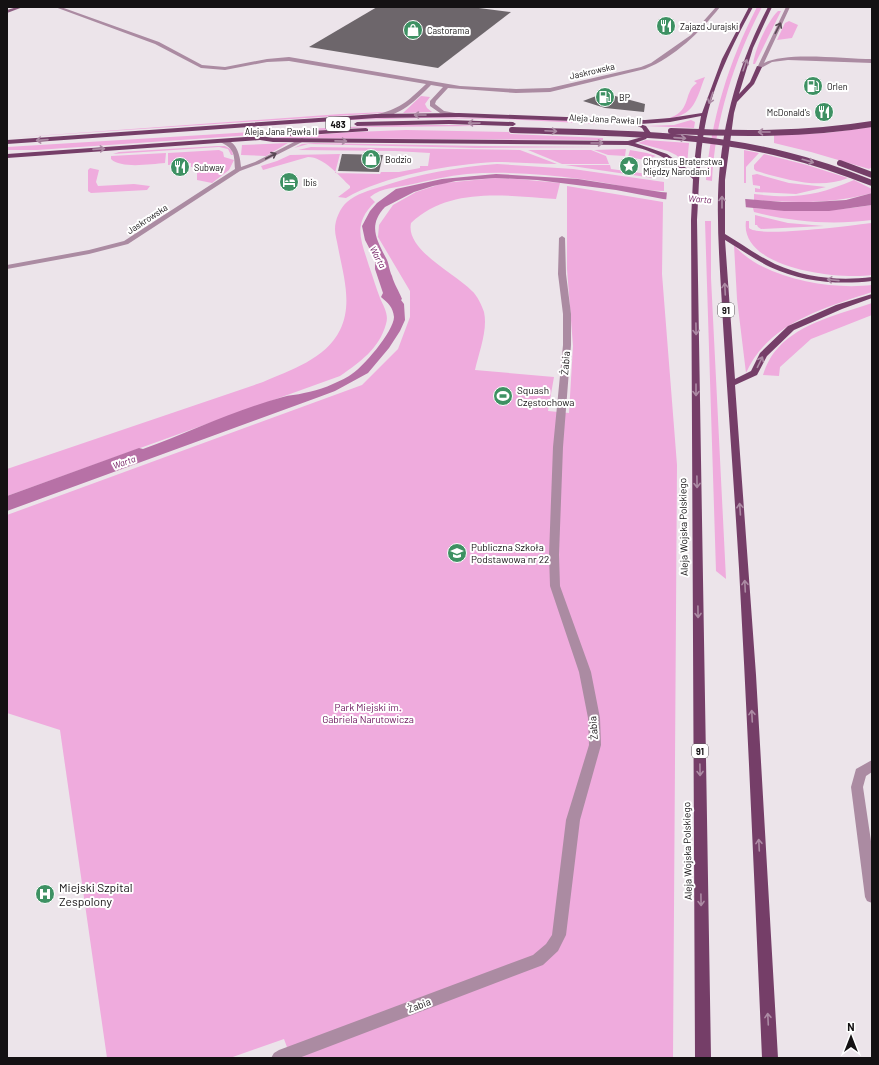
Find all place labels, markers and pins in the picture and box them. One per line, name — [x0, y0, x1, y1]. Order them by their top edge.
restaurant icon: Zajazd Jurajski — [655, 15, 677, 37]
shop icon: Castorama — [402, 19, 424, 41]
place label: Zajazd Jurajski — [680, 21, 738, 32]
place label: Castorama — [427, 25, 469, 36]
fuel station icon: Orlen — [802, 75, 824, 97]
place label: Orlen — [827, 81, 848, 92]
fuel station icon: BP — [594, 86, 616, 108]
place label: BP — [619, 92, 630, 103]
restaurant icon: McDonald's — [813, 101, 835, 123]
place label: McDonald's — [767, 107, 810, 118]
shop icon: Bodzio — [360, 148, 382, 170]
place label: Bodzio — [385, 154, 412, 165]
place icon: Chrystus Braterstwa Między Narodami — [618, 155, 640, 177]
restaurant icon: Subway — [169, 156, 191, 178]
place label: Chrystus Braterstwa Między Narodami — [643, 156, 723, 177]
place label: Subway — [194, 162, 224, 173]
hotel icon: Ibis — [278, 171, 300, 193]
place label: Ibis — [303, 177, 317, 188]
place label: Squash Częstochowa — [517, 384, 574, 408]
sports icon: Squash Częstochowa — [492, 385, 514, 407]
place label: Publiczna Szkoła Podstawowa nr 22 — [471, 541, 549, 565]
school or university icon: Publiczna Szkoła Podstawowa nr 22 — [446, 542, 468, 564]
place label: Miejski Szpital Zespolony — [59, 880, 133, 908]
hospital icon: Miejski Szpital Zespolony — [34, 883, 56, 905]

